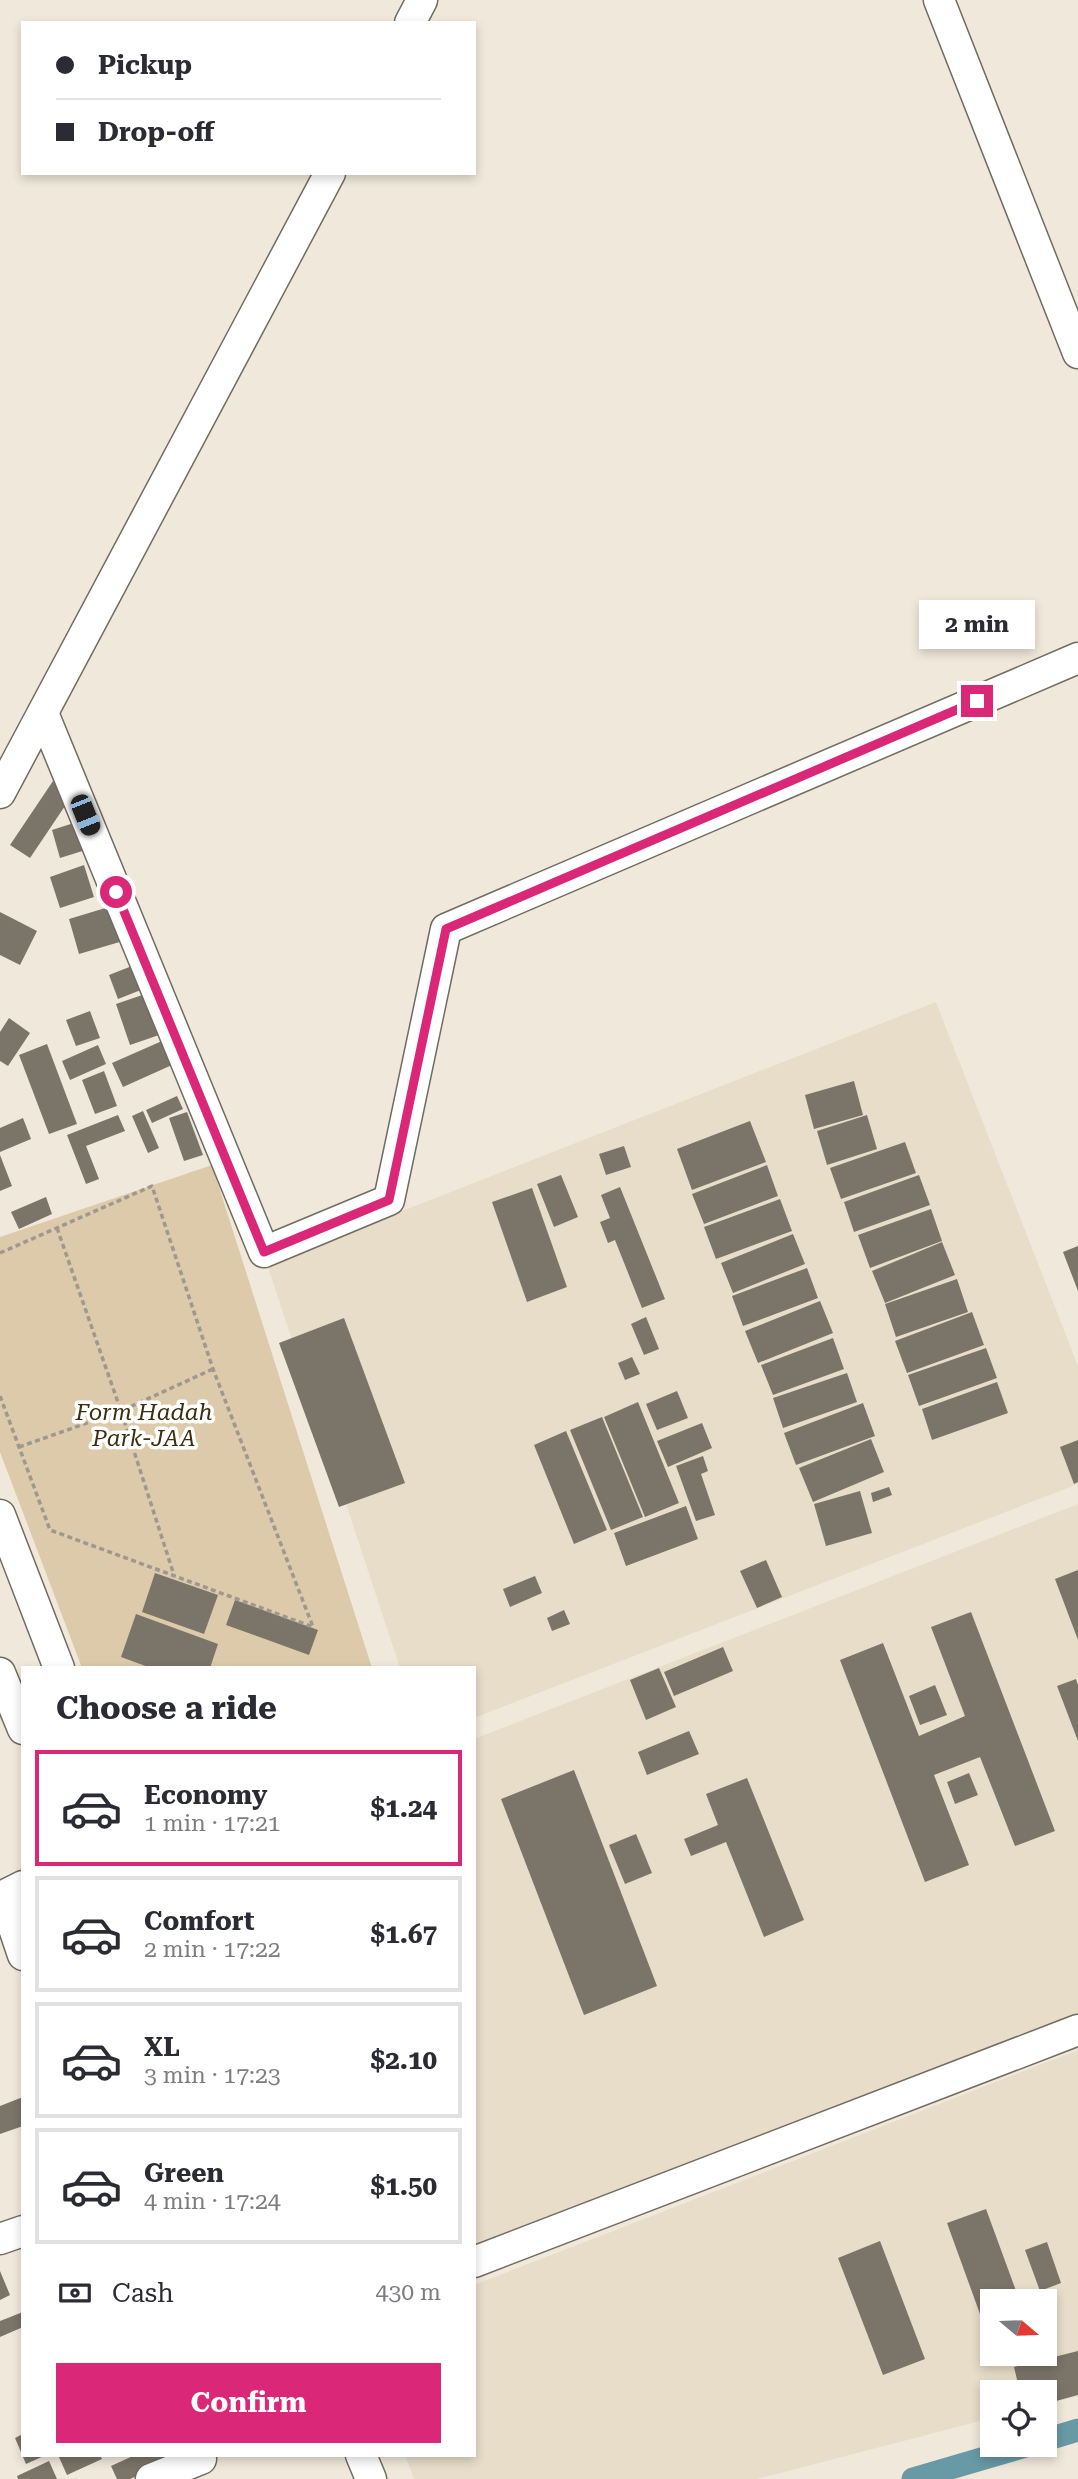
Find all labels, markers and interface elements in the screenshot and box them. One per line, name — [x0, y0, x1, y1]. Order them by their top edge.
text: Pickup — [98, 50, 192, 80]
text: Drop-off — [98, 117, 214, 147]
callout: 2 min — [919, 600, 1035, 648]
text: 2 min — [945, 611, 1009, 638]
route end — [961, 685, 993, 717]
car — [68, 792, 103, 838]
route start — [100, 876, 132, 908]
park label: Form Hadah Park-JAA — [75, 1399, 212, 1452]
text: Choose a ride — [56, 1689, 277, 1727]
icon: car — [60, 1777, 123, 1840]
text: Economy — [144, 1780, 267, 1810]
text: $1.24 — [371, 1793, 437, 1823]
text: 1 min · 17:21 — [144, 1810, 281, 1837]
icon: car — [60, 1903, 123, 1966]
text: Comfort — [144, 1906, 254, 1936]
text: $1.67 — [371, 1919, 437, 1949]
text: 2 min · 17:22 — [144, 1936, 281, 1963]
icon: car — [60, 2029, 123, 2092]
text: XL — [144, 2032, 180, 2062]
text: $2.10 — [371, 2045, 437, 2075]
text: 3 min · 17:23 — [144, 2062, 281, 2089]
icon: car — [60, 2155, 123, 2218]
text: Green — [144, 2158, 224, 2188]
text: $1.50 — [371, 2171, 437, 2201]
text: 4 min · 17:24 — [144, 2188, 281, 2215]
icon: cash — [56, 2274, 94, 2312]
text: Cash — [112, 2278, 174, 2308]
text: 430 m — [376, 2279, 441, 2306]
north arrow — [980, 2289, 1057, 2366]
map controls — [980, 2289, 1057, 2457]
button: Confirm — [56, 2363, 441, 2443]
button: locate — [980, 2380, 1057, 2457]

